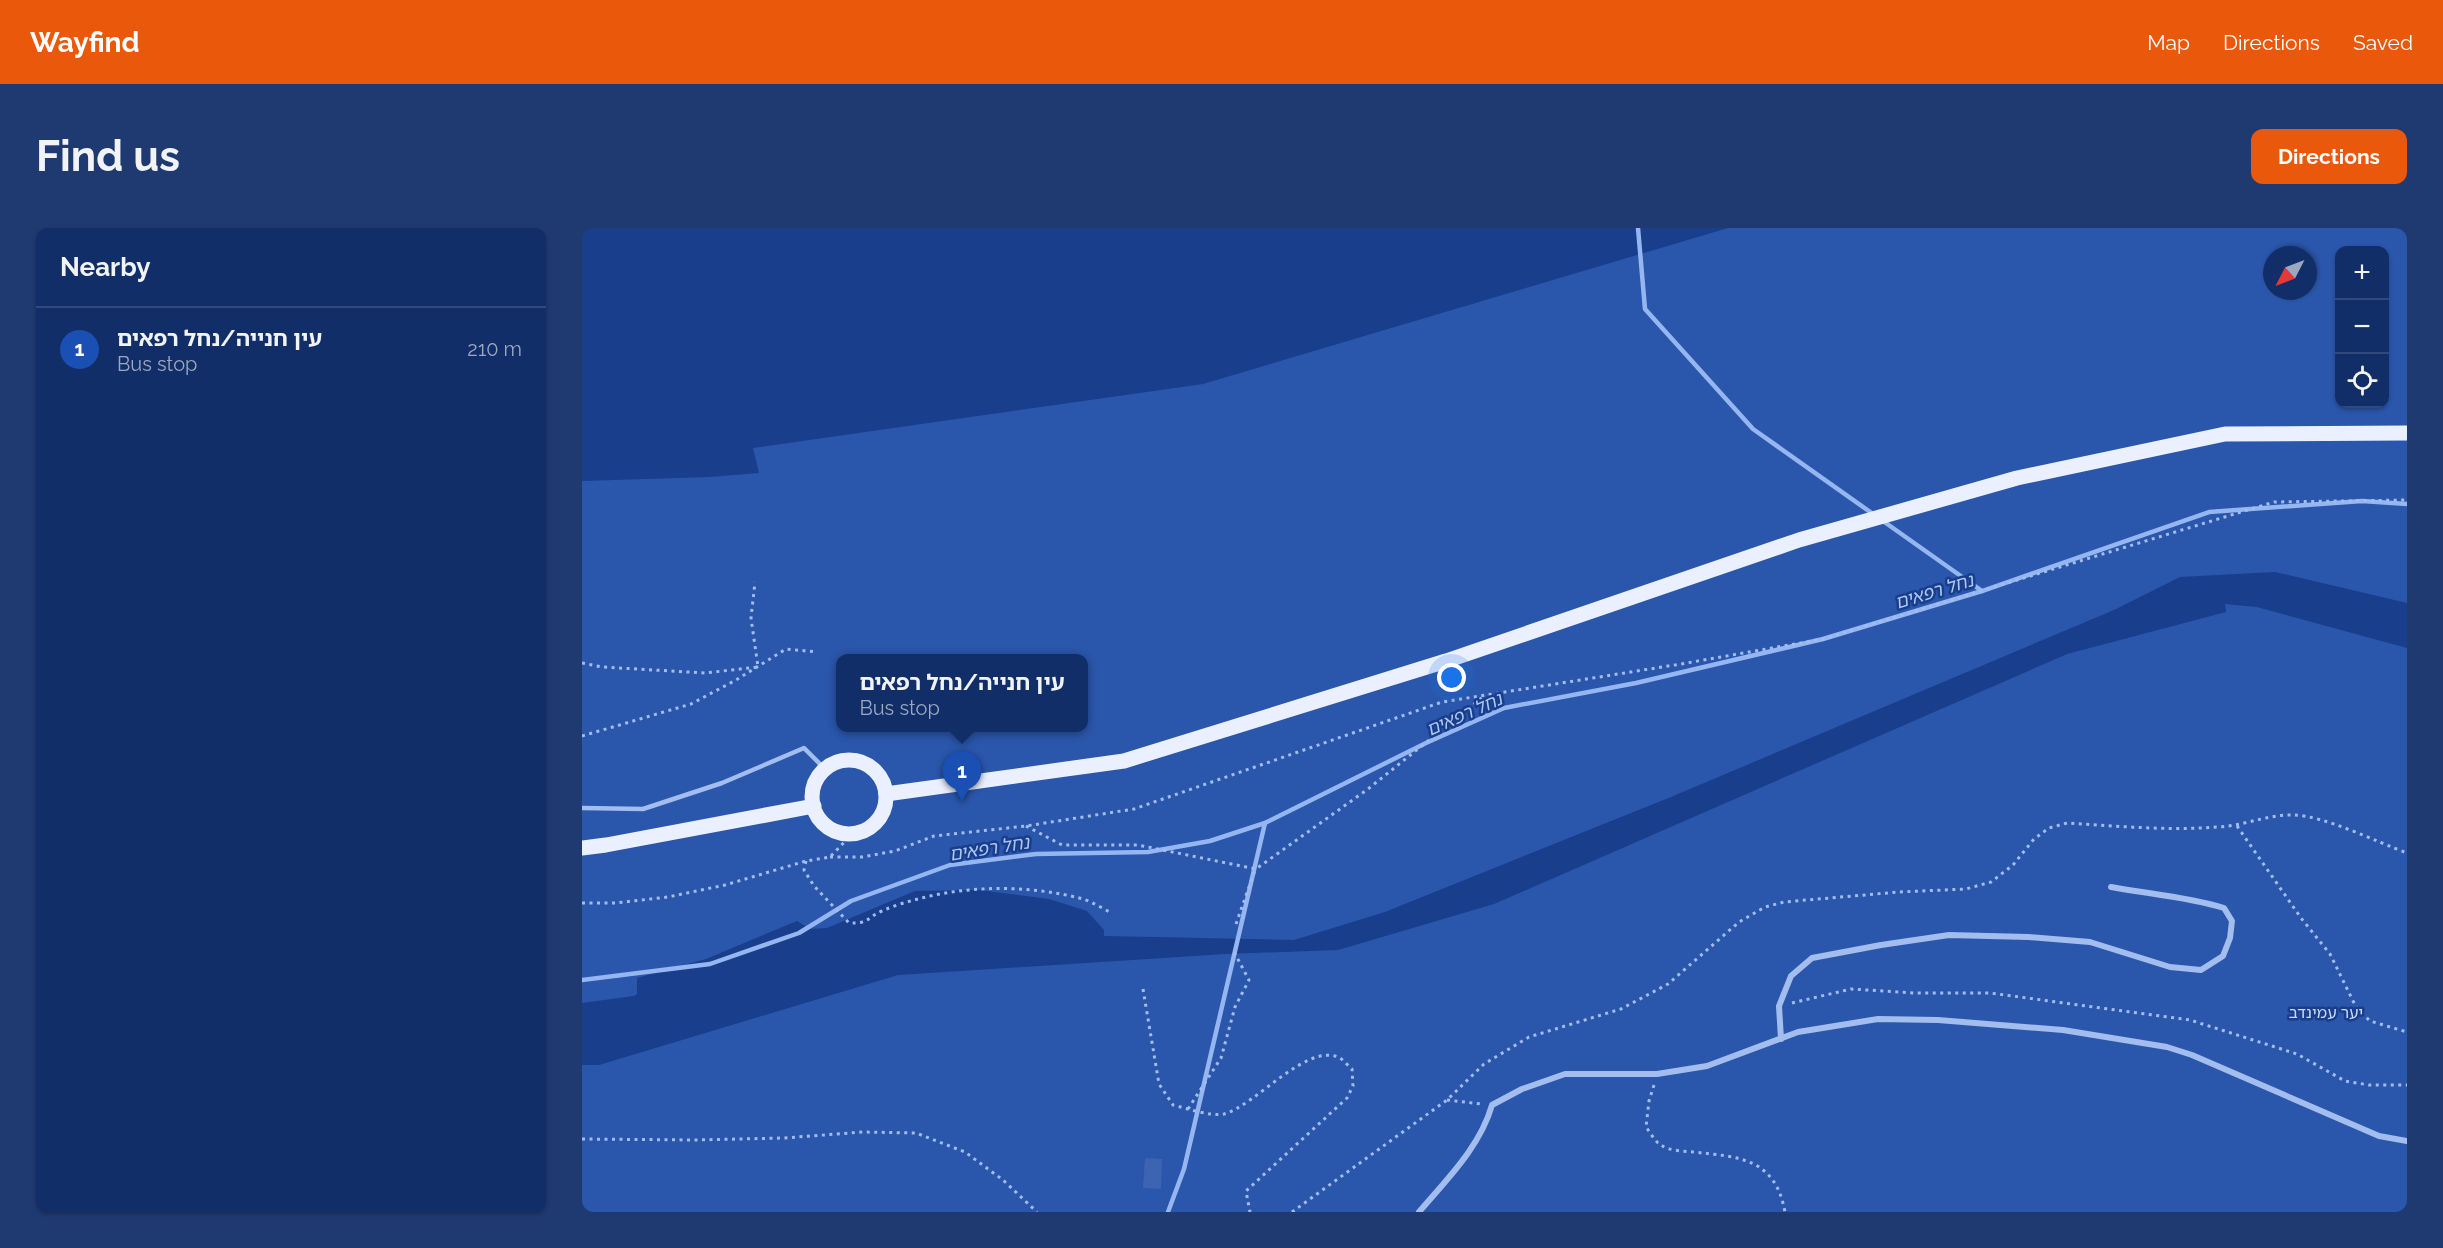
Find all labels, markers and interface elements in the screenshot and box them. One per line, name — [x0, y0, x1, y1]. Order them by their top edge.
text: Wayfind — [30, 26, 140, 59]
text: Map — [2147, 30, 2190, 55]
text: Directions — [2223, 30, 2320, 55]
text: Saved — [2353, 30, 2413, 55]
button: Directions — [2251, 129, 2407, 184]
text: Find us — [36, 132, 180, 181]
north arrow — [2263, 246, 2317, 300]
map controls — [2335, 246, 2389, 408]
button: + — [2335, 246, 2389, 300]
text: Nearby — [60, 252, 150, 282]
button: − — [2335, 300, 2389, 354]
text: עין חנייה/נחל רפאים — [117, 325, 322, 351]
text: 1 — [75, 337, 84, 361]
text: 210 m — [467, 337, 522, 361]
text: Bus stop — [117, 352, 197, 376]
button: locate — [2335, 354, 2389, 408]
water label: נחל רפאים — [1892, 569, 1977, 613]
popup — [836, 654, 1088, 732]
your location — [1437, 663, 1466, 692]
text: עין חנייה/נחל רפאים — [859, 669, 1065, 695]
water label: נחל רפאים — [1423, 688, 1506, 740]
text: Bus stop — [859, 696, 940, 720]
pin: 1 — [942, 752, 982, 801]
water label: נחל רפאים — [947, 831, 1032, 865]
park label: יער עמינדב — [2289, 1003, 2363, 1022]

